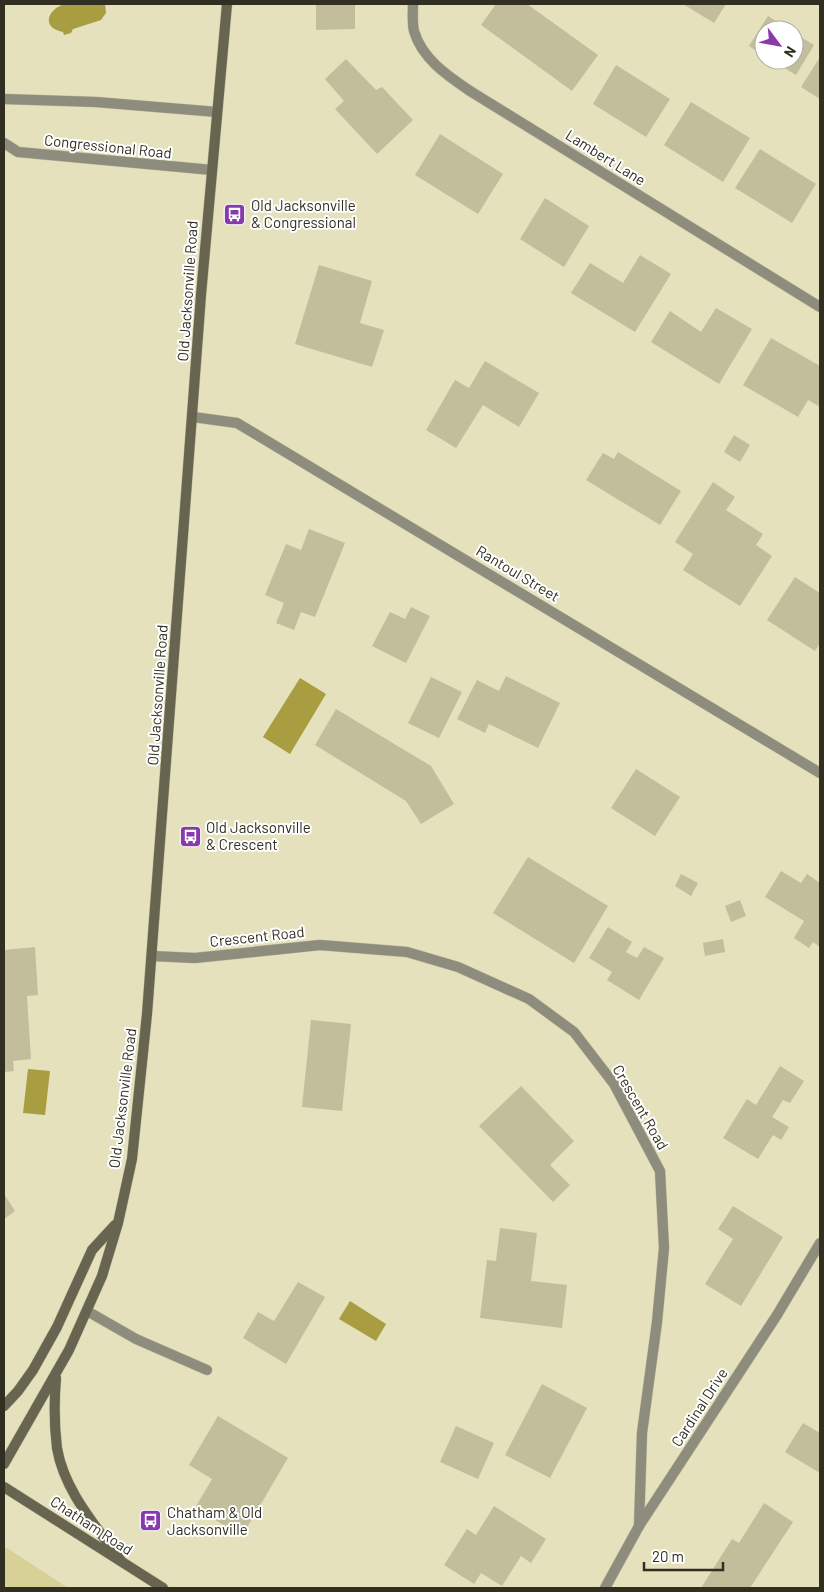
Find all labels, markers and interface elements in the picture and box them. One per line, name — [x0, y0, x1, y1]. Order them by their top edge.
north arrow — [754, 20, 804, 70]
text: N — [781, 44, 800, 61]
street label: Lambert Lane — [563, 125, 649, 189]
street label: Congressional Road — [43, 130, 173, 162]
place label: Old Jacksonville & Congressional — [251, 196, 356, 231]
bus stop icon: Old Jacksonville & Congressional — [223, 202, 247, 226]
street label: Old Jacksonville Road — [173, 220, 201, 362]
street label: Rantoul Street — [473, 541, 563, 605]
street label: Old Jacksonville Road — [143, 624, 171, 766]
place label: Old Jacksonville & Crescent — [206, 818, 311, 853]
bus stop icon: Old Jacksonville & Crescent — [178, 824, 202, 848]
street label: Crescent Road — [209, 922, 305, 950]
street label: Old Jacksonville Road — [104, 1027, 140, 1169]
street label: Crescent Road — [609, 1061, 673, 1153]
street label: Cardinal Drive — [667, 1364, 731, 1450]
street label: Chatham Road — [47, 1492, 137, 1558]
place label: Chatham & Old Jacksonville — [167, 1503, 262, 1538]
bus stop icon: Chatham & Old Jacksonville — [139, 1509, 163, 1533]
scale bar — [644, 1540, 723, 1572]
text: 20 m — [652, 1547, 684, 1565]

